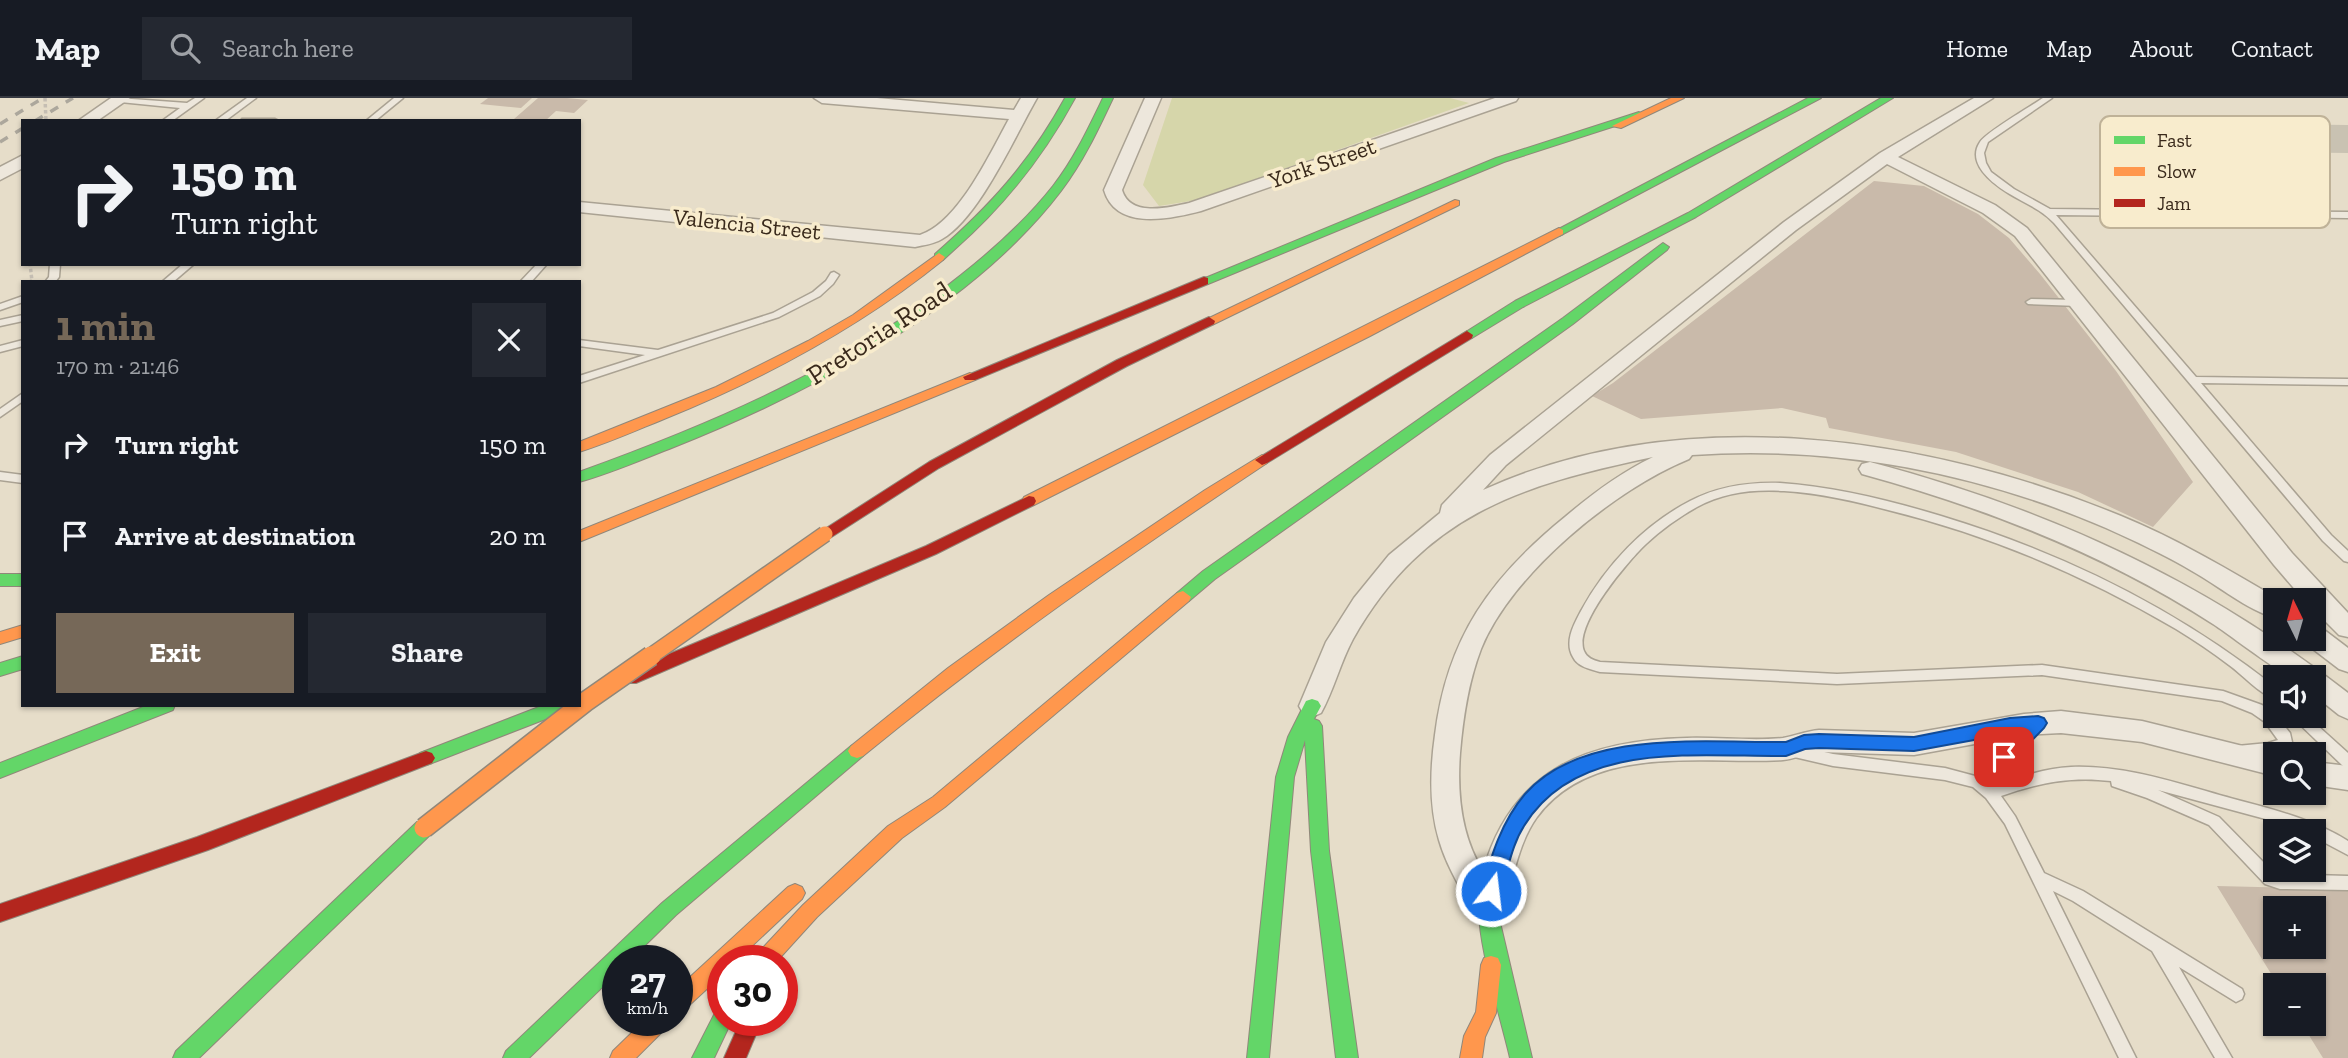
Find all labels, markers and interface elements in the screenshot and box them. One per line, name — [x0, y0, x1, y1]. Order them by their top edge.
search box — [142, 17, 632, 80]
text: Map — [35, 29, 100, 68]
icon: search — [166, 29, 204, 67]
text: Search here — [222, 32, 354, 64]
text: Home — [1946, 34, 2008, 63]
text: Map — [2046, 34, 2092, 63]
text: About — [2130, 34, 2193, 63]
text: Contact — [2231, 34, 2313, 63]
legend — [2100, 116, 2330, 228]
text: Fast — [2157, 129, 2192, 152]
street label: York Street — [1264, 131, 1380, 195]
text: 150 m — [171, 144, 297, 203]
icon: right — [56, 147, 147, 238]
text: Slow — [2157, 160, 2197, 183]
text: Jam — [2157, 192, 2191, 215]
street label: Valencia Street — [671, 202, 823, 246]
text: Turn right — [171, 204, 318, 242]
street label: Pretoria Road — [801, 274, 957, 392]
text: 1 min — [56, 300, 155, 351]
button: close — [472, 303, 546, 377]
text: 170 m · 21:46 — [56, 352, 180, 380]
icon: right — [56, 426, 94, 464]
text: Turn right — [115, 429, 238, 461]
text: 150 m — [479, 429, 546, 461]
icon: arrive — [56, 517, 94, 555]
text: Arrive at destination — [115, 520, 355, 552]
text: 20 m — [489, 520, 546, 552]
north arrow — [2263, 588, 2326, 651]
map controls — [2263, 588, 2326, 1036]
button: Exit — [56, 613, 294, 693]
button: Share — [308, 613, 546, 693]
button: sound — [2263, 665, 2326, 728]
pin — [1974, 727, 2034, 787]
icon: arrive — [1985, 738, 2023, 776]
button: search — [2263, 742, 2326, 805]
button: layers — [2263, 819, 2326, 882]
position arrow — [1454, 854, 1528, 928]
button: + — [2263, 896, 2326, 959]
speed limit sign: 30 — [707, 945, 798, 1036]
text: 27 — [629, 960, 666, 1002]
button: − — [2263, 973, 2326, 1036]
text: km/h — [627, 997, 668, 1019]

